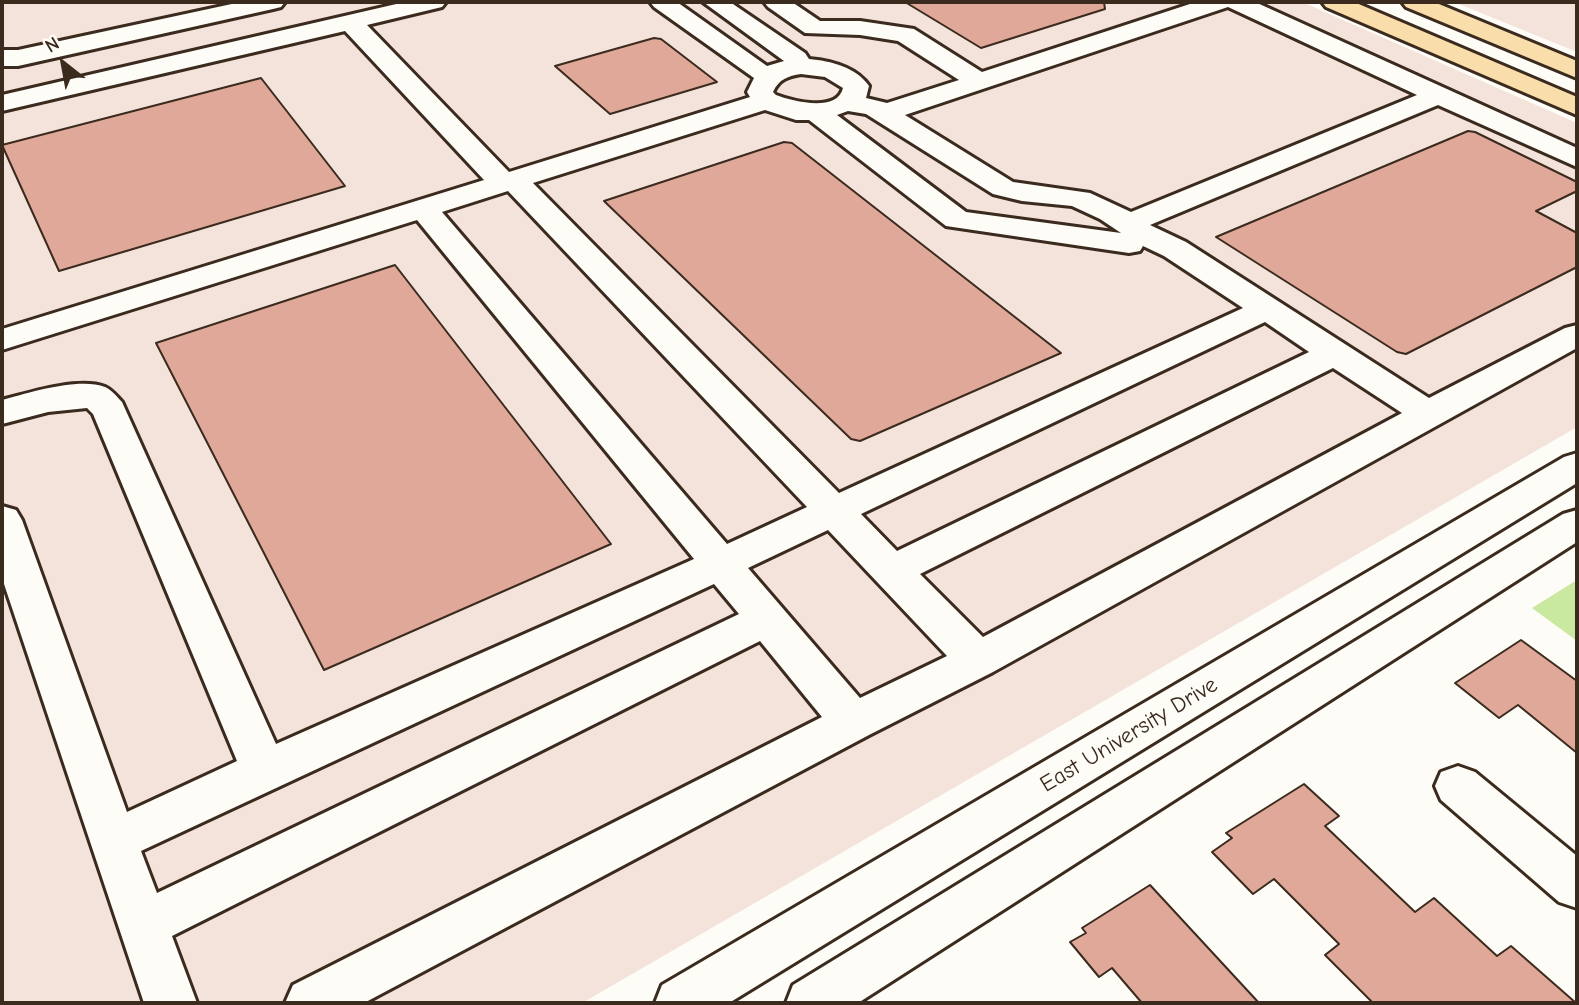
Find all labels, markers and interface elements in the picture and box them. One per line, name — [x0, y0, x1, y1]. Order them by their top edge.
north arrow — [28, 28, 98, 98]
text: N — [41, 32, 63, 58]
street label: East University Drive — [1035, 671, 1223, 799]

